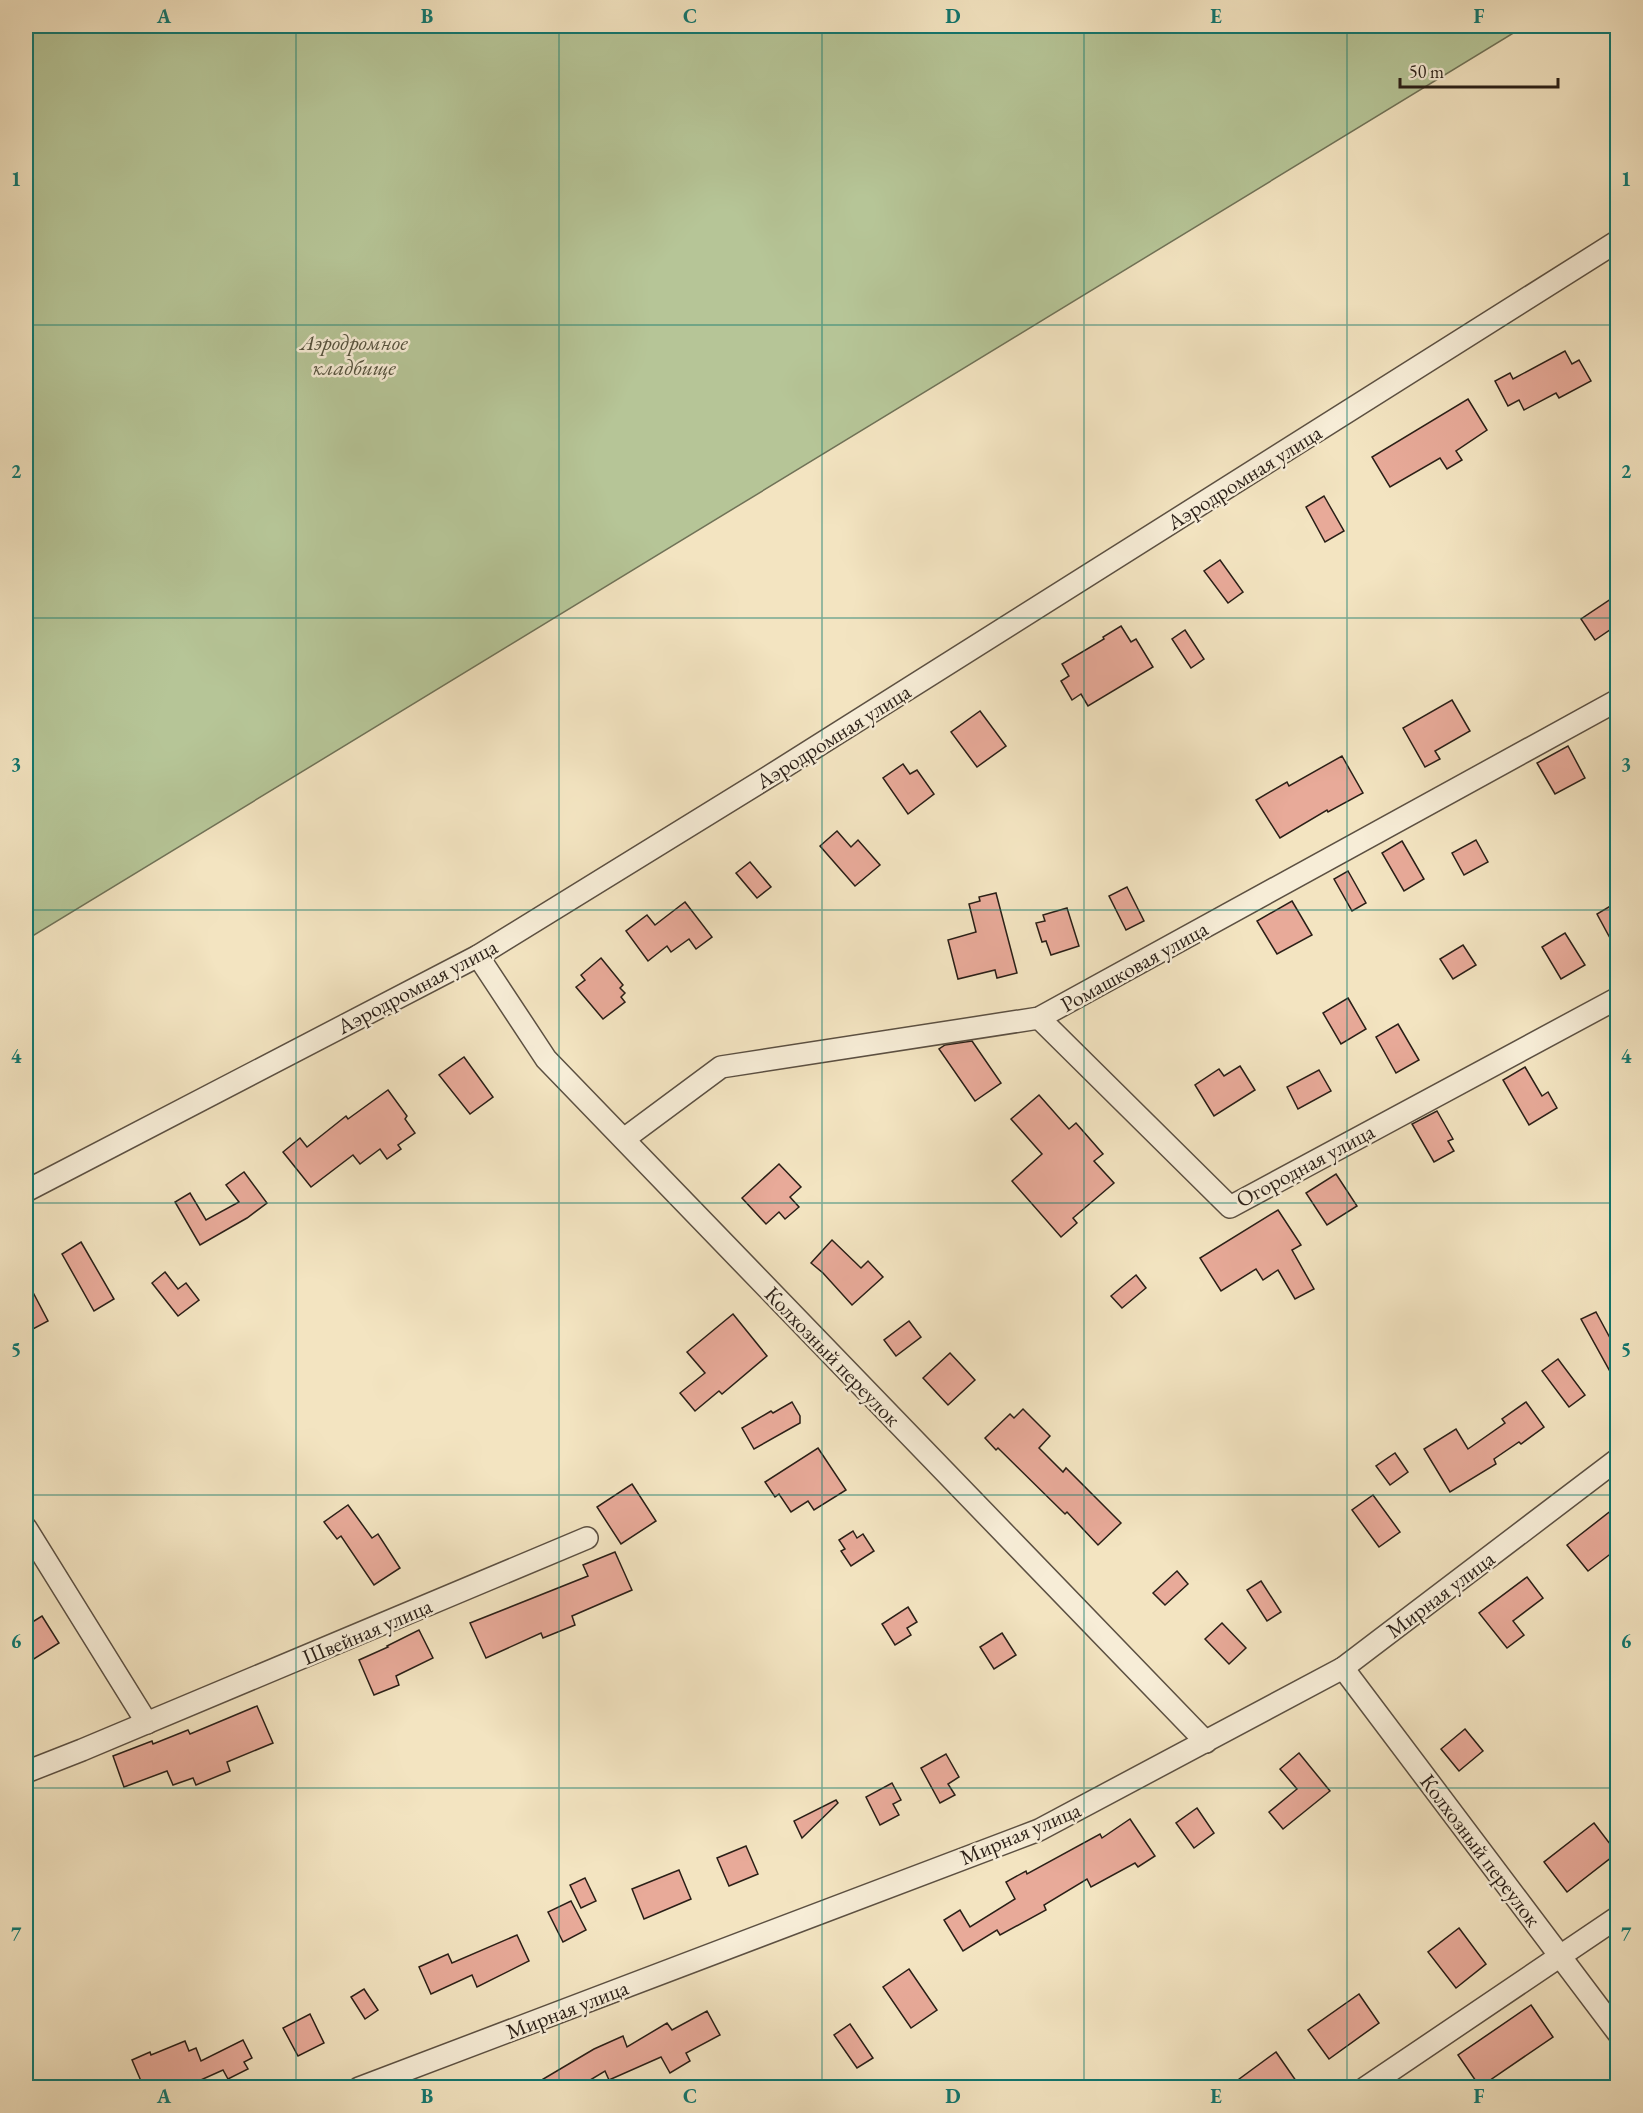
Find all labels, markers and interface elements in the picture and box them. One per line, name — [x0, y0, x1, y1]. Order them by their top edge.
text: A — [156, 3, 172, 29]
text: B — [421, 3, 433, 29]
text: C — [683, 3, 697, 29]
text: D — [945, 3, 961, 29]
text: E — [1210, 3, 1222, 29]
text: F — [1474, 3, 1485, 29]
scale bar — [1400, 51, 1558, 89]
text: 50 m — [1409, 60, 1444, 83]
text: 1 — [11, 166, 21, 192]
text: 1 — [1621, 166, 1631, 192]
park label: Аэродромное кладбище — [298, 328, 408, 382]
street label: Аэродромная улица — [1160, 418, 1327, 537]
text: 2 — [11, 458, 22, 484]
text: 2 — [1621, 458, 1632, 484]
street label: Аэродромная улица — [749, 677, 916, 796]
text: 3 — [11, 751, 21, 777]
text: 3 — [1621, 751, 1631, 777]
street label: Ромашковая улица — [1055, 914, 1213, 1019]
street label: Аэродромная улица — [331, 932, 503, 1041]
text: 4 — [11, 1043, 22, 1069]
text: 4 — [1621, 1043, 1632, 1069]
street label: Огородная улица — [1231, 1117, 1380, 1214]
street label: Колхозный переулок — [758, 1280, 907, 1433]
text: 5 — [11, 1336, 21, 1362]
text: 5 — [1621, 1336, 1631, 1362]
street label: Мирная улица — [1380, 1544, 1501, 1645]
street label: Швейная улица — [298, 1591, 437, 1672]
text: 6 — [11, 1628, 22, 1654]
text: 6 — [1621, 1628, 1632, 1654]
street label: Колхозный переулок — [1413, 1768, 1548, 1933]
street label: Мирная улица — [955, 1795, 1085, 1872]
text: 7 — [11, 1921, 22, 1947]
text: 7 — [1621, 1921, 1632, 1947]
street label: Мирная улица — [502, 1973, 633, 2046]
text: A — [156, 2083, 172, 2109]
text: B — [421, 2083, 433, 2109]
text: C — [683, 2083, 697, 2109]
text: D — [945, 2083, 961, 2109]
text: E — [1210, 2083, 1222, 2109]
text: F — [1474, 2083, 1485, 2109]

